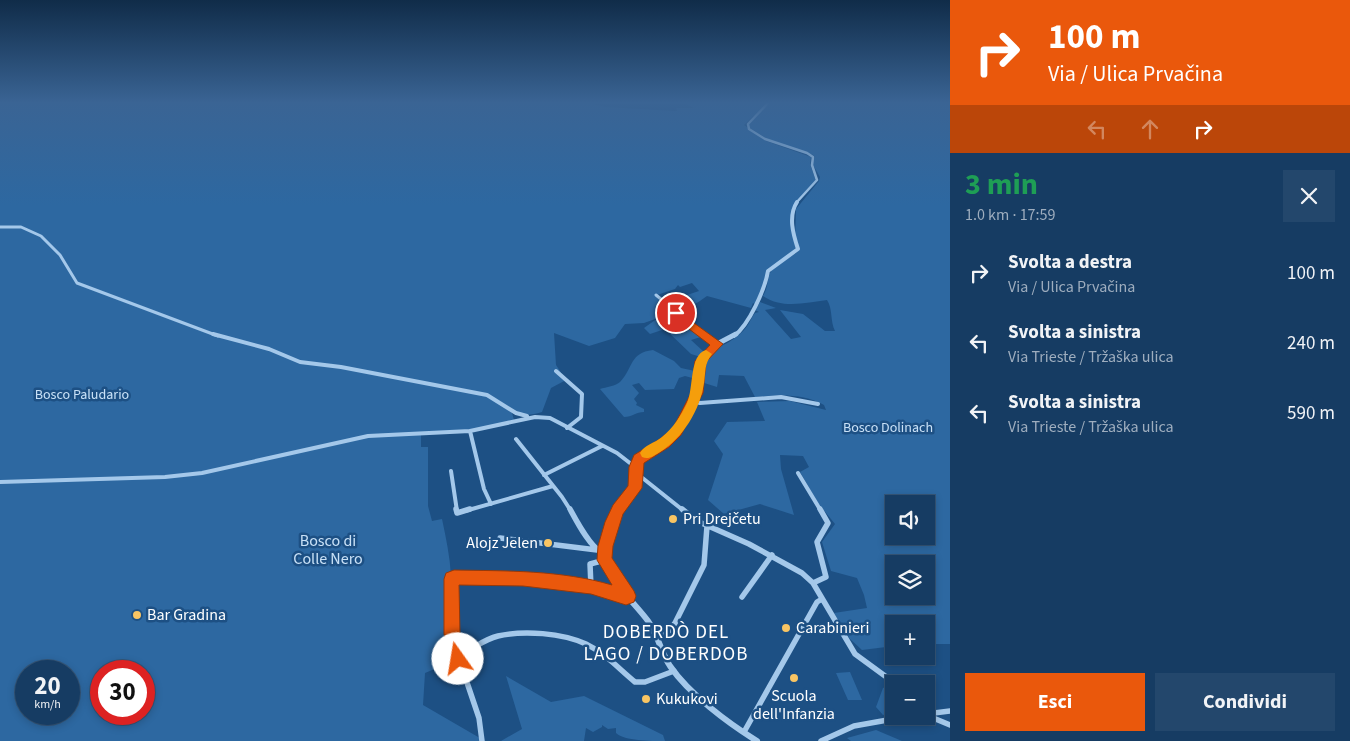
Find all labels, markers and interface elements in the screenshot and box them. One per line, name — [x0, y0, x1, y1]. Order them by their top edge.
text: 100 m — [1048, 12, 1140, 62]
icon: right — [965, 20, 1030, 85]
text: Via / Ulica Prvačina — [1048, 58, 1223, 90]
icon: left — [1083, 115, 1111, 143]
icon: ahead — [1136, 115, 1164, 143]
icon: right — [1189, 115, 1217, 143]
text: 3 min — [965, 163, 1038, 206]
button: close — [1283, 170, 1335, 222]
text: 1.0 km · 17:59 — [965, 204, 1055, 226]
text: Svolta a destra — [1008, 249, 1132, 276]
icon: right — [965, 259, 993, 287]
text: 100 m — [1287, 260, 1335, 287]
text: Via / Ulica Prvačina — [1008, 276, 1135, 298]
pin — [655, 292, 697, 334]
icon: arrive — [662, 299, 690, 327]
text: Svolta a sinistra — [1008, 319, 1141, 346]
icon: left — [965, 329, 993, 357]
text: 240 m — [1287, 330, 1335, 357]
text: Via Trieste / Tržaška ulica — [1008, 346, 1174, 368]
park label: Bosco Paludario — [35, 385, 129, 405]
text: Svolta a sinistra — [1008, 389, 1141, 416]
icon: left — [965, 399, 993, 427]
text: 590 m — [1287, 400, 1335, 427]
text: Via Trieste / Tržaška ulica — [1008, 416, 1174, 438]
park label: Bosco Dolinach — [843, 418, 933, 438]
map controls — [885, 495, 935, 725]
button: sound — [885, 495, 935, 545]
place label: Pri Drejčetu — [683, 508, 761, 530]
marker: Pri Drejčetu — [667, 513, 679, 525]
park label: Bosco di Colle Nero — [293, 530, 363, 570]
place label: Alojz Jelen — [466, 532, 538, 554]
marker: Alojz Jelen — [542, 537, 554, 549]
button: layers — [885, 555, 935, 605]
place label: Bar Gradina — [147, 604, 226, 626]
marker: Bar Gradina — [131, 609, 143, 621]
button: + — [885, 615, 935, 665]
place label: Carabinieri — [796, 617, 869, 639]
district label: DOBERDÒ DEL LAGO / DOBERDOB — [584, 619, 748, 668]
marker: Carabinieri — [780, 622, 792, 634]
position arrow — [431, 632, 483, 684]
speed limit sign: 30 — [90, 660, 155, 725]
text: 20 — [34, 668, 61, 704]
marker: Scuola dell'Infanzia — [788, 672, 800, 684]
button: Esci — [965, 673, 1145, 731]
button: Condividi — [1155, 673, 1335, 731]
button: − — [885, 675, 935, 725]
place label: Scuola dell'Infanzia — [753, 685, 835, 725]
place label: Kukukovi — [656, 688, 718, 710]
marker: Kukukovi — [640, 693, 652, 705]
text: km/h — [34, 696, 61, 713]

